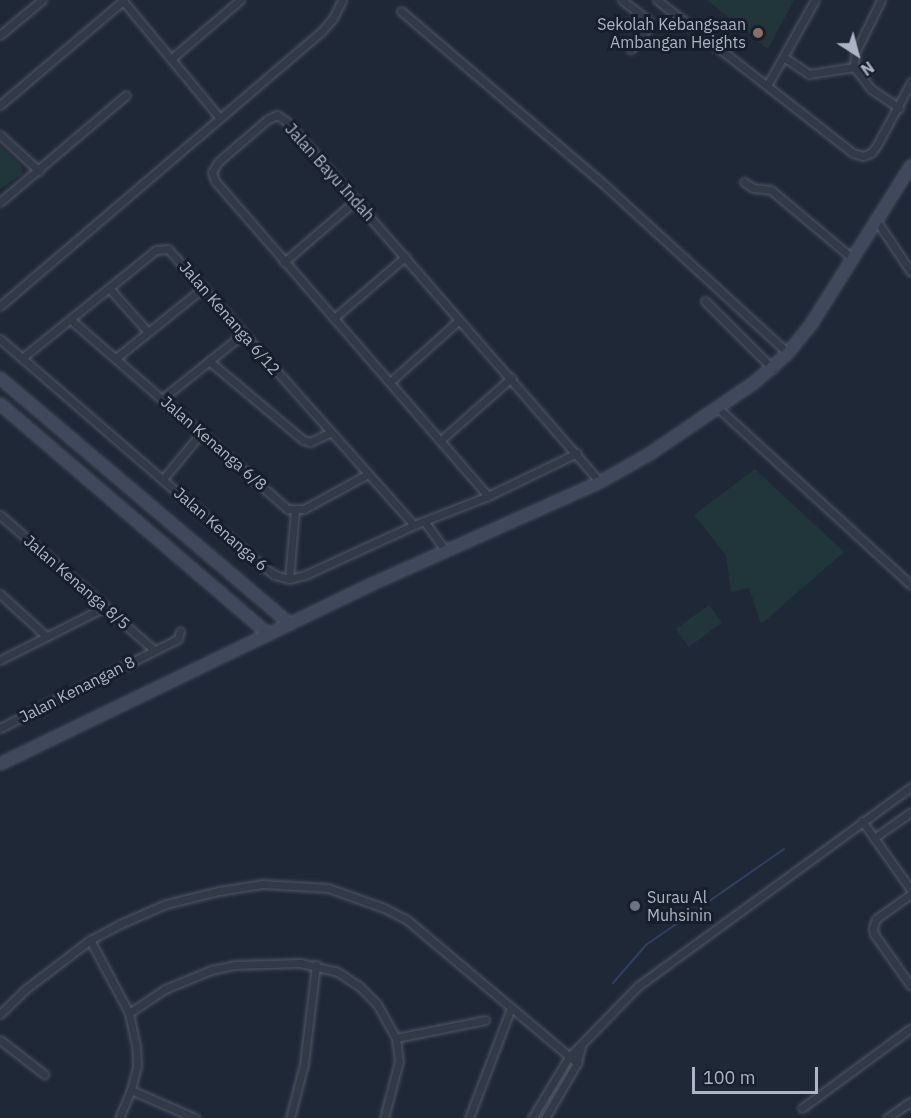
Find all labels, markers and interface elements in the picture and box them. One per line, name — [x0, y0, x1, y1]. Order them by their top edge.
place label: Sekolah Kebangsaan Ambangan Heights — [597, 14, 746, 52]
north arrow — [827, 24, 887, 84]
marker: Sekolah Kebangsaan Ambangan Heights — [751, 26, 765, 40]
text: N — [857, 57, 878, 80]
street label: Jalan Bayu Indah — [281, 119, 379, 225]
street label: Jalan Kenanga 6/12 — [176, 258, 284, 378]
street label: Jalan Kenanga 6/8 — [157, 392, 271, 494]
street label: Jalan Kenanga 6 — [170, 483, 272, 575]
street label: Jalan Kenanga 8/5 — [20, 531, 134, 633]
street label: Jalan Kenangan 8 — [16, 652, 138, 726]
place label: Surau Al Muhsinin — [647, 887, 712, 925]
marker: Surau Al Muhsinin — [628, 899, 642, 913]
scale bar — [695, 1055, 821, 1093]
text: 100 m — [703, 1066, 755, 1089]

